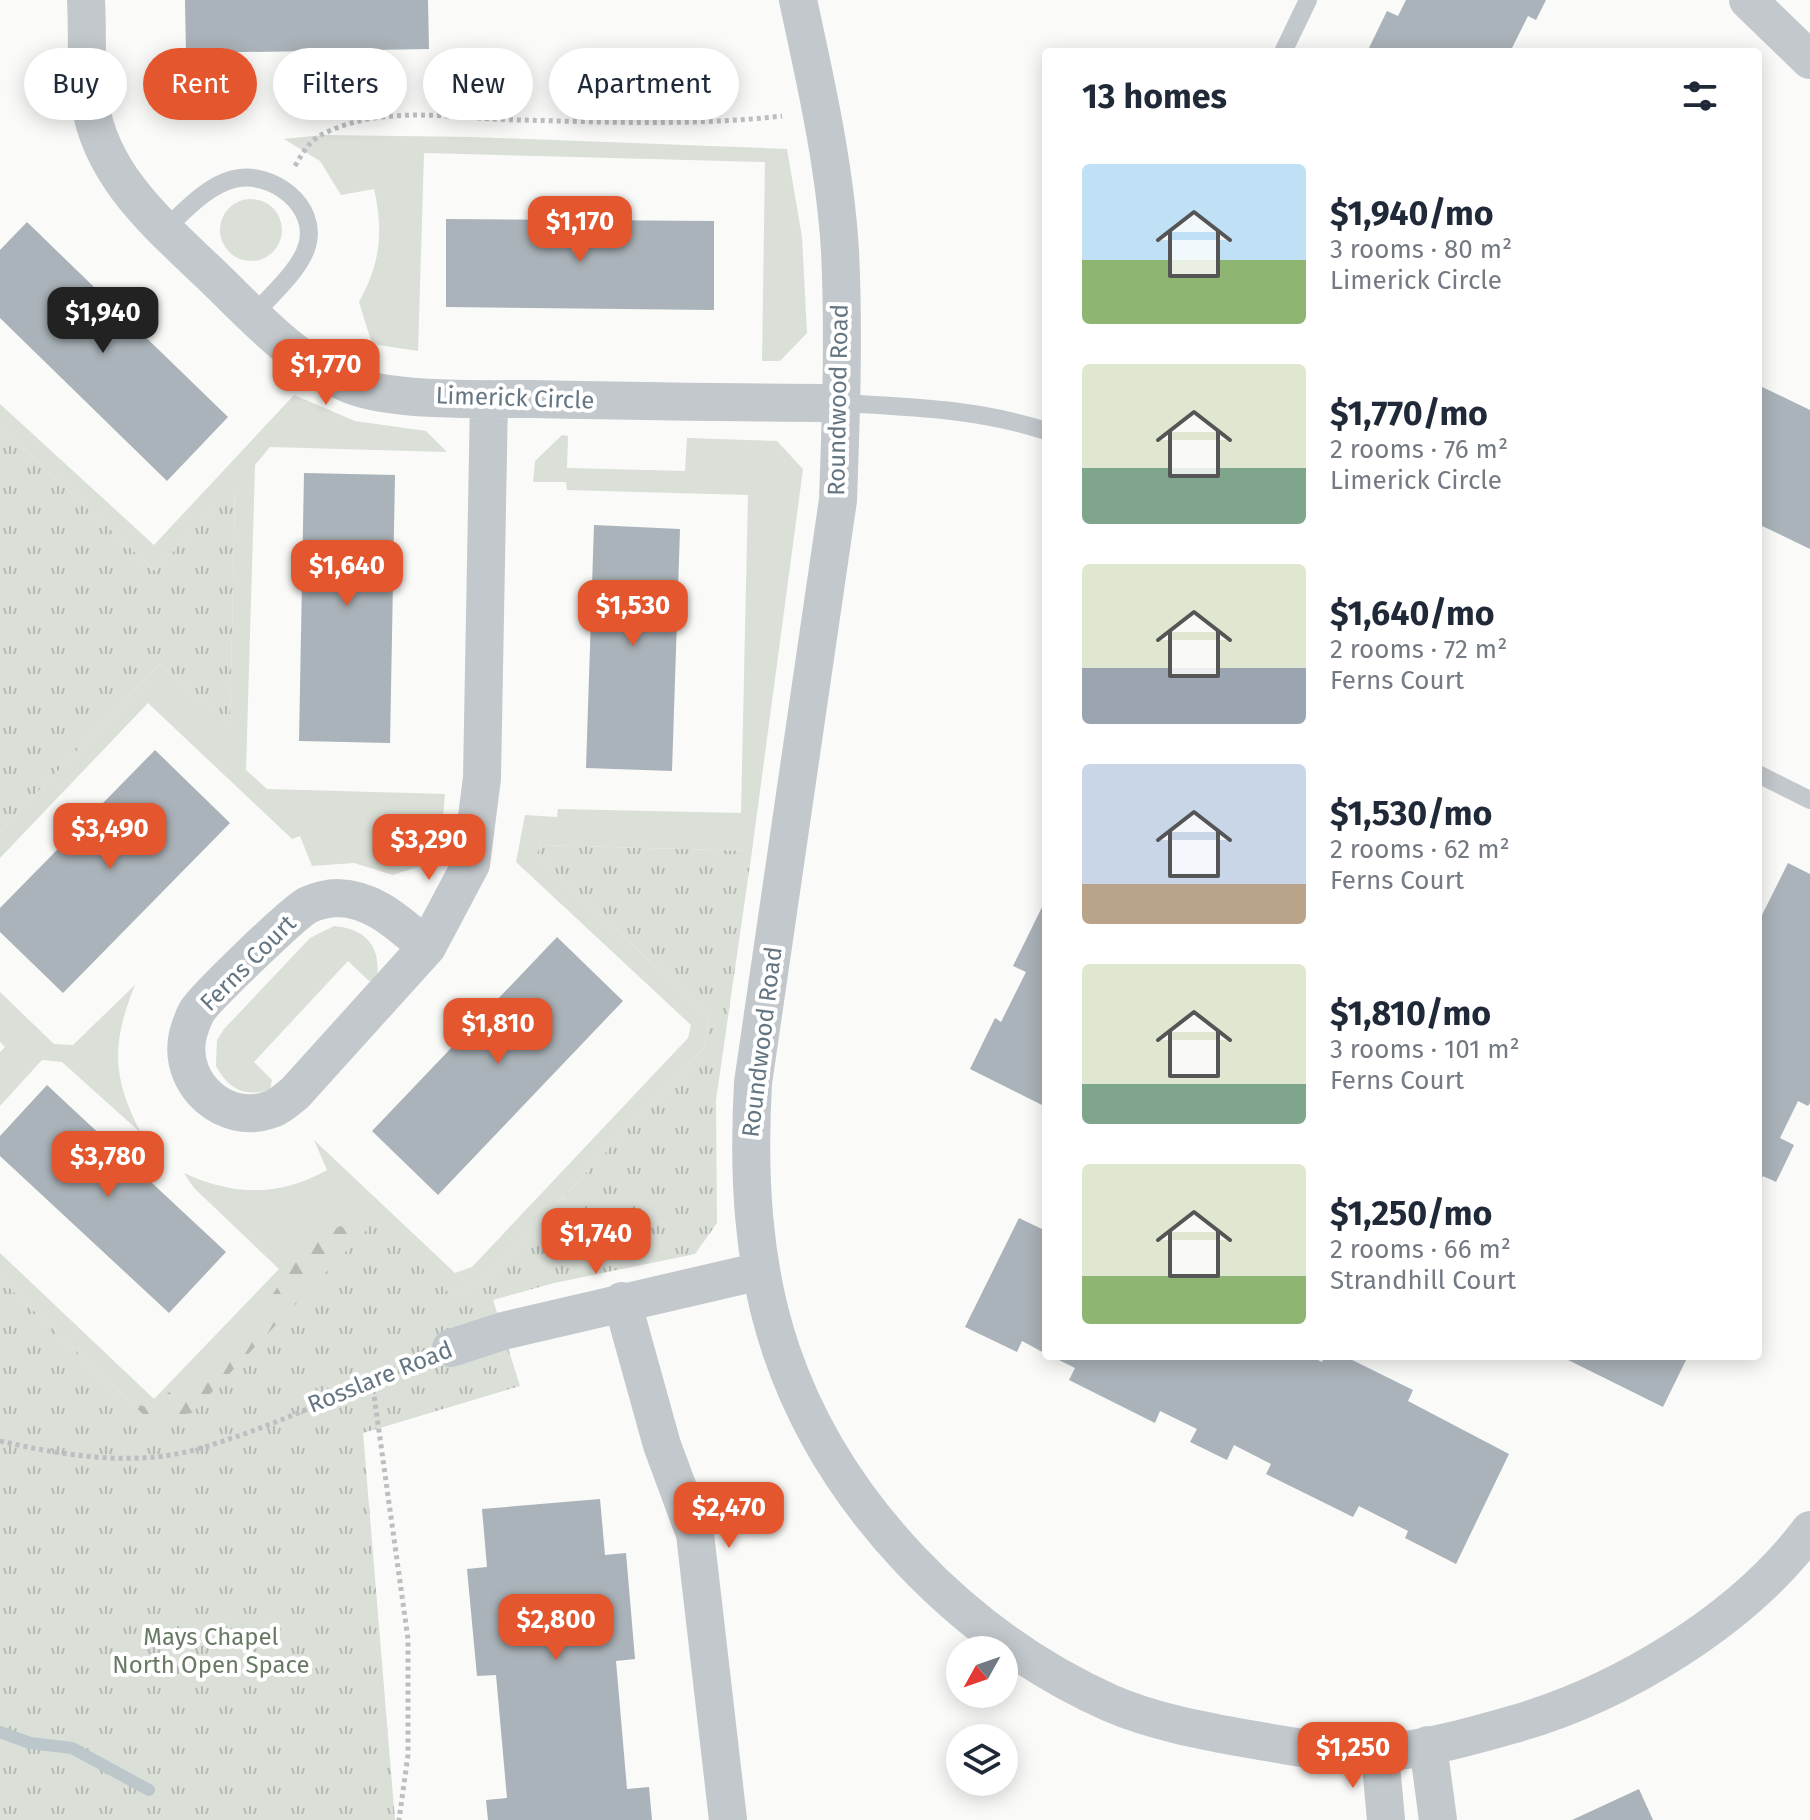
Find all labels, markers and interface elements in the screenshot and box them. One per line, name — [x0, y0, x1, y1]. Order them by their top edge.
chip: Buy — [24, 48, 127, 120]
chip: Rent — [143, 48, 257, 120]
chip: Filters — [273, 48, 407, 120]
chip: New — [423, 48, 533, 120]
chip: Apartment — [549, 48, 739, 120]
icon: filters — [1678, 74, 1722, 118]
text: 13 homes — [1082, 76, 1227, 117]
text: $1,940/mo — [1330, 193, 1494, 234]
pin: $1,170 — [515, 196, 645, 264]
icon: home — [1146, 196, 1242, 292]
text: $1,170 — [546, 206, 614, 237]
text: 3 rooms · 80 m² — [1330, 234, 1512, 265]
text: Limerick Circle — [1330, 265, 1502, 296]
pin: $1,940 — [38, 287, 168, 355]
text: $1,940 — [65, 297, 141, 328]
street label: Roundwood Road — [822, 304, 854, 496]
pin: $1,770 — [261, 339, 391, 407]
text: $1,770 — [291, 349, 361, 380]
street label: Limerick Circle — [435, 381, 595, 415]
text: $1,770/mo — [1330, 393, 1488, 434]
icon: home — [1146, 396, 1242, 492]
text: 2 rooms · 76 m² — [1330, 434, 1508, 465]
text: Limerick Circle — [1330, 465, 1502, 496]
pin: $1,640 — [282, 540, 412, 608]
text: $1,640 — [309, 550, 385, 581]
pin: $1,530 — [568, 580, 698, 648]
text: $1,530 — [596, 590, 670, 621]
text: $1,640/mo — [1330, 593, 1495, 634]
icon: home — [1146, 596, 1242, 692]
text: 2 rooms · 72 m² — [1330, 634, 1507, 665]
text: Ferns Court — [1330, 665, 1464, 696]
text: $1,530/mo — [1330, 793, 1492, 834]
icon: home — [1146, 796, 1242, 892]
pin: $3,490 — [45, 803, 175, 871]
text: $3,490 — [71, 813, 149, 844]
pin: $3,290 — [364, 814, 494, 882]
text: $3,290 — [391, 824, 468, 855]
text: 2 rooms · 62 m² — [1330, 834, 1510, 865]
text: Ferns Court — [1330, 865, 1464, 896]
street label: Ferns Court — [194, 909, 302, 1017]
street label: Roundwood Road — [736, 945, 788, 1139]
text: $1,810/mo — [1330, 993, 1491, 1034]
icon: home — [1146, 996, 1242, 1092]
pin: $1,810 — [433, 998, 563, 1066]
text: $1,810 — [461, 1008, 535, 1039]
text: 3 rooms · 101 m² — [1330, 1034, 1520, 1065]
text: Ferns Court — [1330, 1065, 1464, 1096]
pin: $3,780 — [43, 1131, 173, 1199]
text: $3,780 — [70, 1141, 146, 1172]
text: $1,250/mo — [1330, 1193, 1492, 1234]
icon: home — [1146, 1196, 1242, 1292]
pin: $1,740 — [531, 1208, 661, 1276]
text: $1,740 — [560, 1218, 632, 1249]
text: 2 rooms · 66 m² — [1330, 1234, 1511, 1265]
text: Strandhill Court — [1330, 1265, 1516, 1296]
street label: Rosslare Road — [304, 1335, 456, 1419]
pin: $2,470 — [664, 1482, 794, 1550]
text: $2,470 — [692, 1492, 766, 1523]
pin: $2,800 — [491, 1594, 621, 1662]
text: $2,800 — [516, 1604, 596, 1635]
park label: Mays Chapel North Open Space — [112, 1623, 310, 1679]
north arrow — [946, 1636, 1018, 1708]
map controls — [946, 1636, 1018, 1796]
pin: $1,250 — [1288, 1722, 1418, 1790]
button: layers — [946, 1724, 1018, 1796]
text: $1,250 — [1316, 1732, 1390, 1763]

